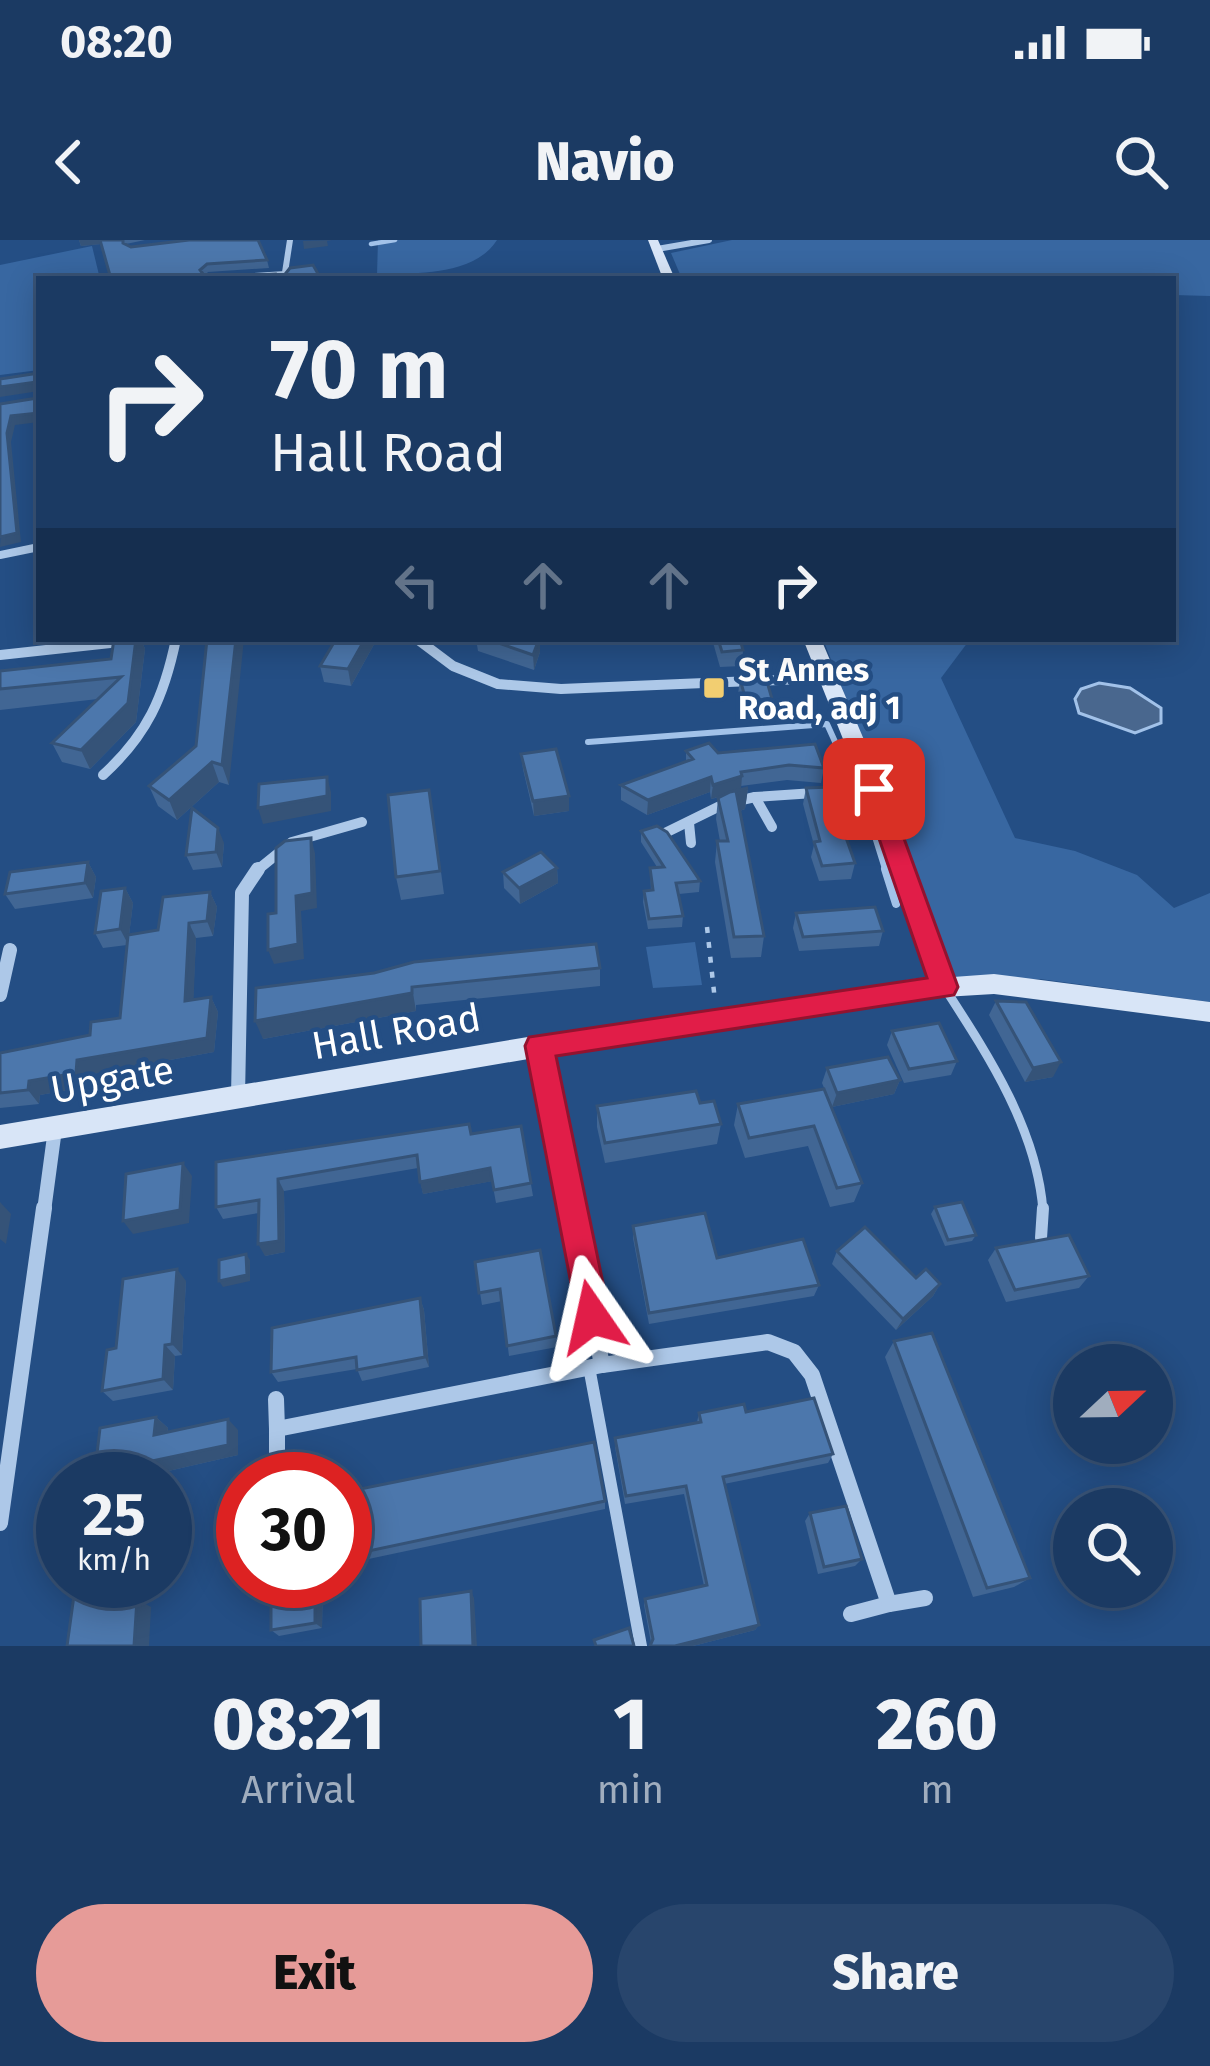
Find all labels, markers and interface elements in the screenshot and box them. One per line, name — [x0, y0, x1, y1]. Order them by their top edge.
text: 08:20 — [60, 15, 173, 69]
icon: back — [36, 129, 102, 195]
icon: search — [1108, 129, 1174, 195]
text: Navio — [535, 130, 675, 194]
text: 70 m — [270, 319, 448, 420]
icon: right — [72, 324, 228, 480]
text: Hall Road — [270, 421, 506, 485]
icon: left — [384, 552, 450, 618]
icon: ahead — [510, 552, 576, 618]
icon: ahead — [636, 552, 702, 618]
icon: right — [762, 552, 828, 618]
place label: St Annes Road, adj 1 — [738, 650, 901, 728]
marker: St Annes Road, adj 1 — [701, 675, 727, 701]
pin — [823, 738, 925, 840]
icon: arrive — [841, 756, 907, 822]
street label: Hall Road — [308, 995, 484, 1069]
street label: Upgate — [47, 1047, 177, 1113]
position arrow — [529, 1254, 655, 1380]
north arrow — [1053, 1344, 1173, 1464]
map controls — [1053, 1344, 1173, 1608]
speed limit sign: 30 — [216, 1452, 372, 1608]
text: 25 — [82, 1479, 146, 1551]
button: search — [1053, 1488, 1173, 1608]
text: km/h — [77, 1542, 151, 1578]
text: 08:21 — [212, 1682, 385, 1768]
text: 1 — [613, 1682, 648, 1768]
text: 260 — [876, 1682, 998, 1768]
text: Arrival — [241, 1767, 356, 1813]
text: min — [597, 1767, 664, 1813]
text: m — [920, 1767, 954, 1813]
button: Exit — [36, 1904, 593, 2042]
button: Share — [617, 1904, 1174, 2042]

